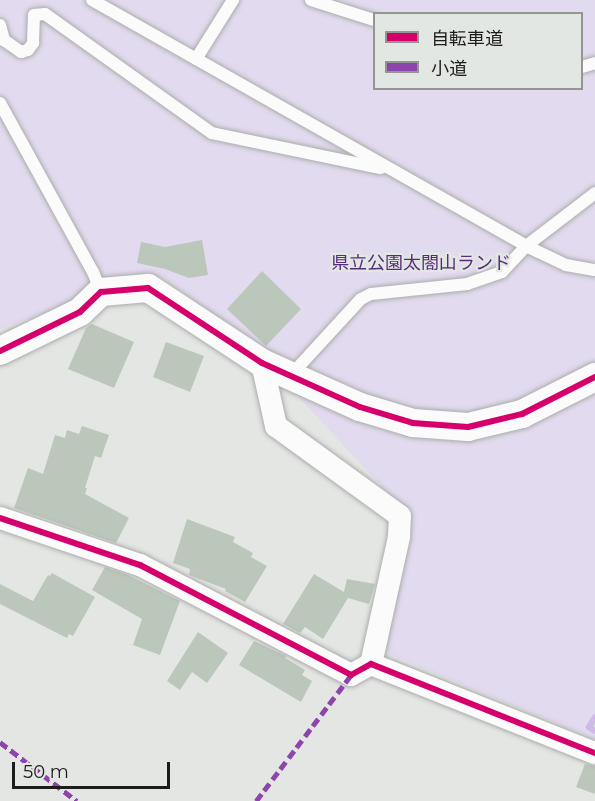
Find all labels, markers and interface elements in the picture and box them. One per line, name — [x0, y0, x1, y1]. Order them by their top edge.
legend — [373, 12, 583, 90]
text: 自転車道 — [431, 28, 503, 50]
text: 小道 — [431, 58, 467, 80]
park label: 県立公園太閤山ランド — [331, 252, 511, 274]
scale bar — [15, 750, 172, 788]
text: 50 m — [23, 761, 69, 783]

